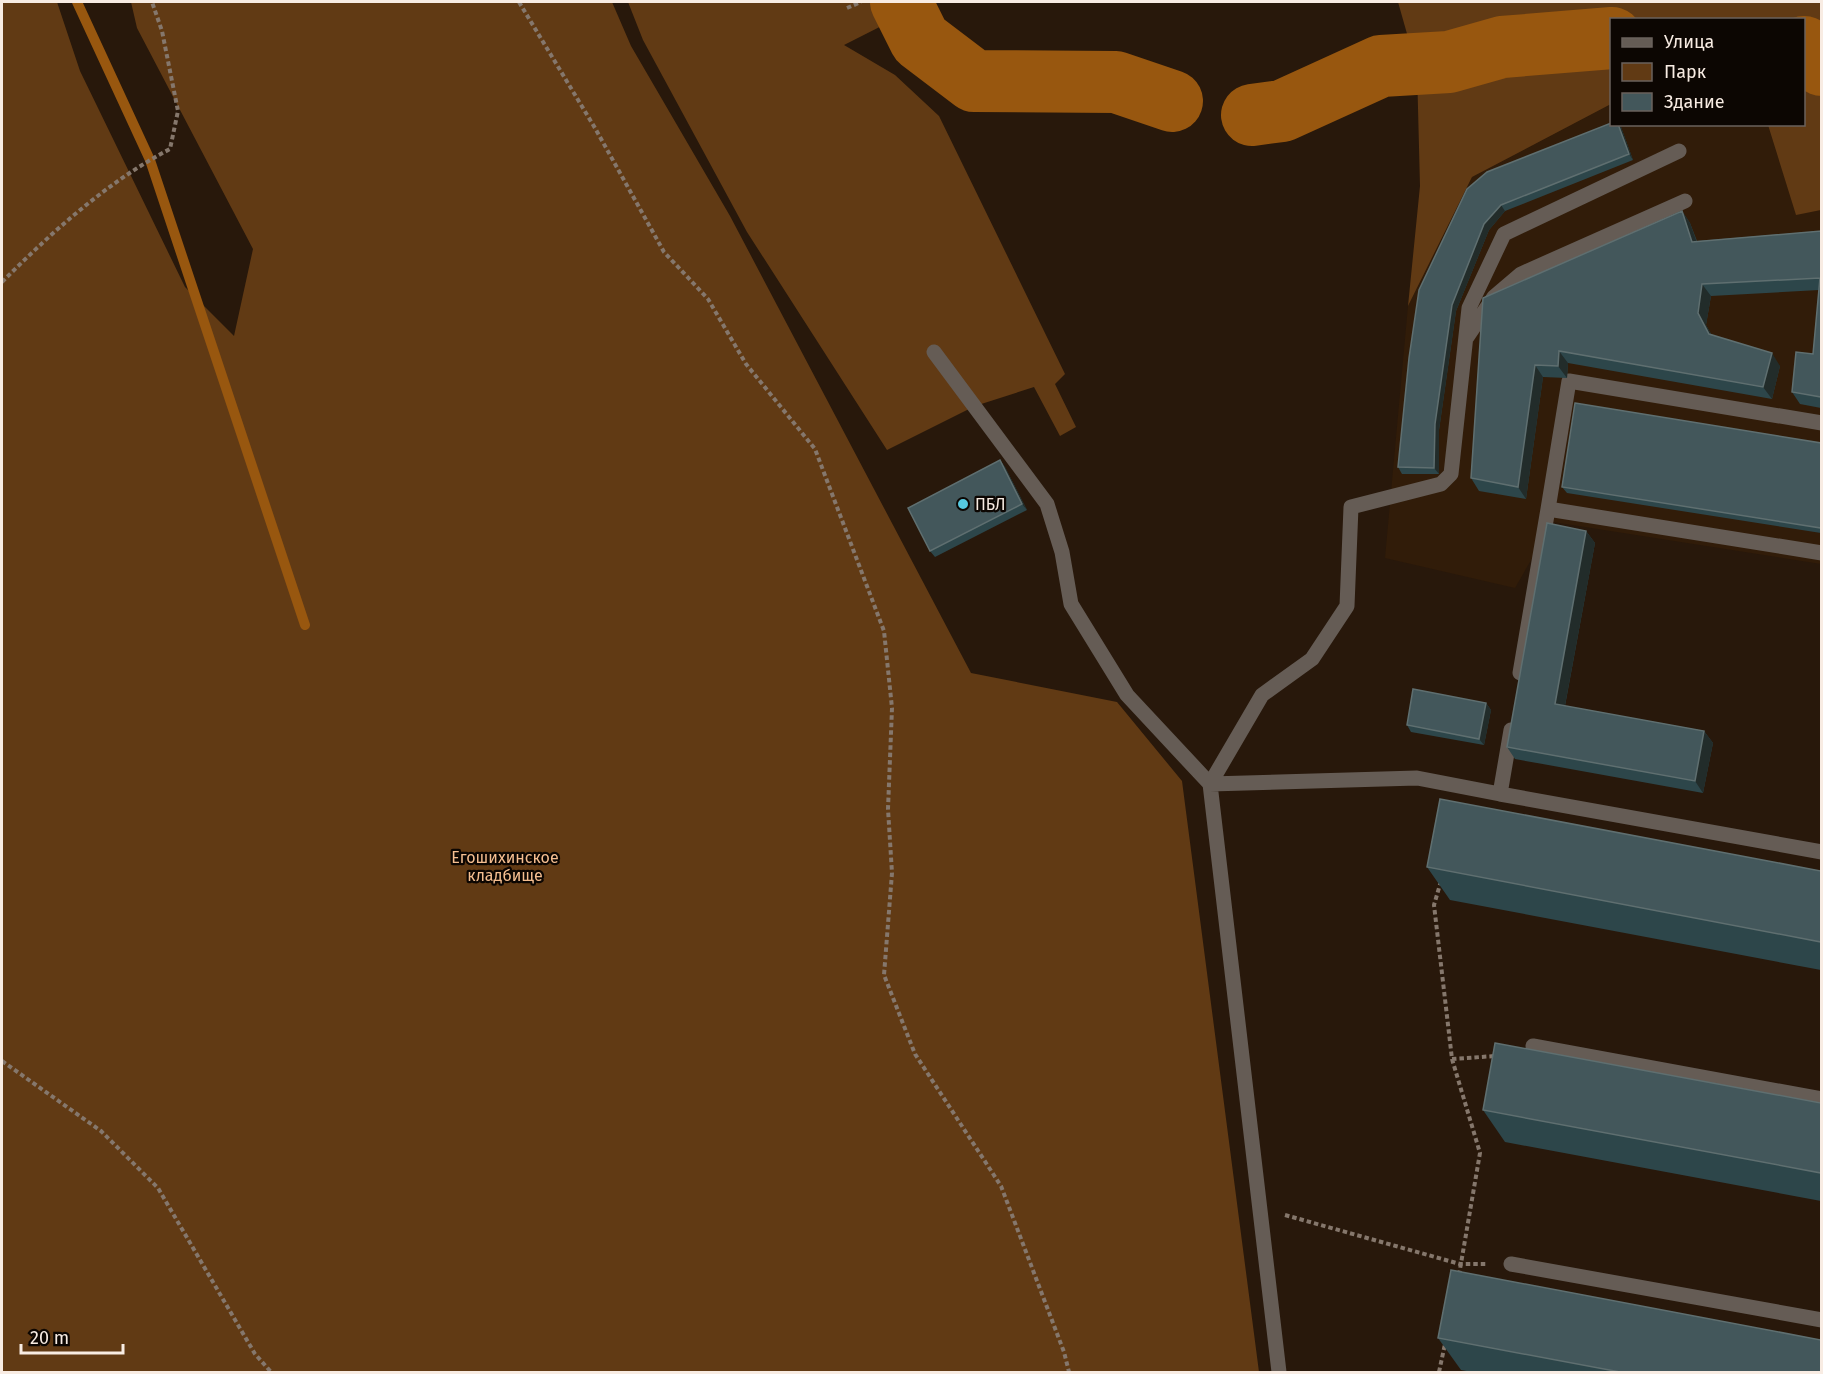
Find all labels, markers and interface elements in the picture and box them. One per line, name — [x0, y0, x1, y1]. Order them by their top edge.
legend — [1610, 18, 1805, 126]
text: Улица — [1664, 31, 1714, 53]
text: Парк — [1664, 61, 1707, 83]
text: Здание — [1664, 91, 1725, 113]
place label: ПБЛ — [975, 495, 1005, 514]
marker: ПБЛ — [956, 497, 970, 511]
park label: Егошихинское кладбище — [451, 848, 559, 885]
scale bar — [21, 1317, 123, 1355]
text: 20 m — [30, 1327, 69, 1349]

